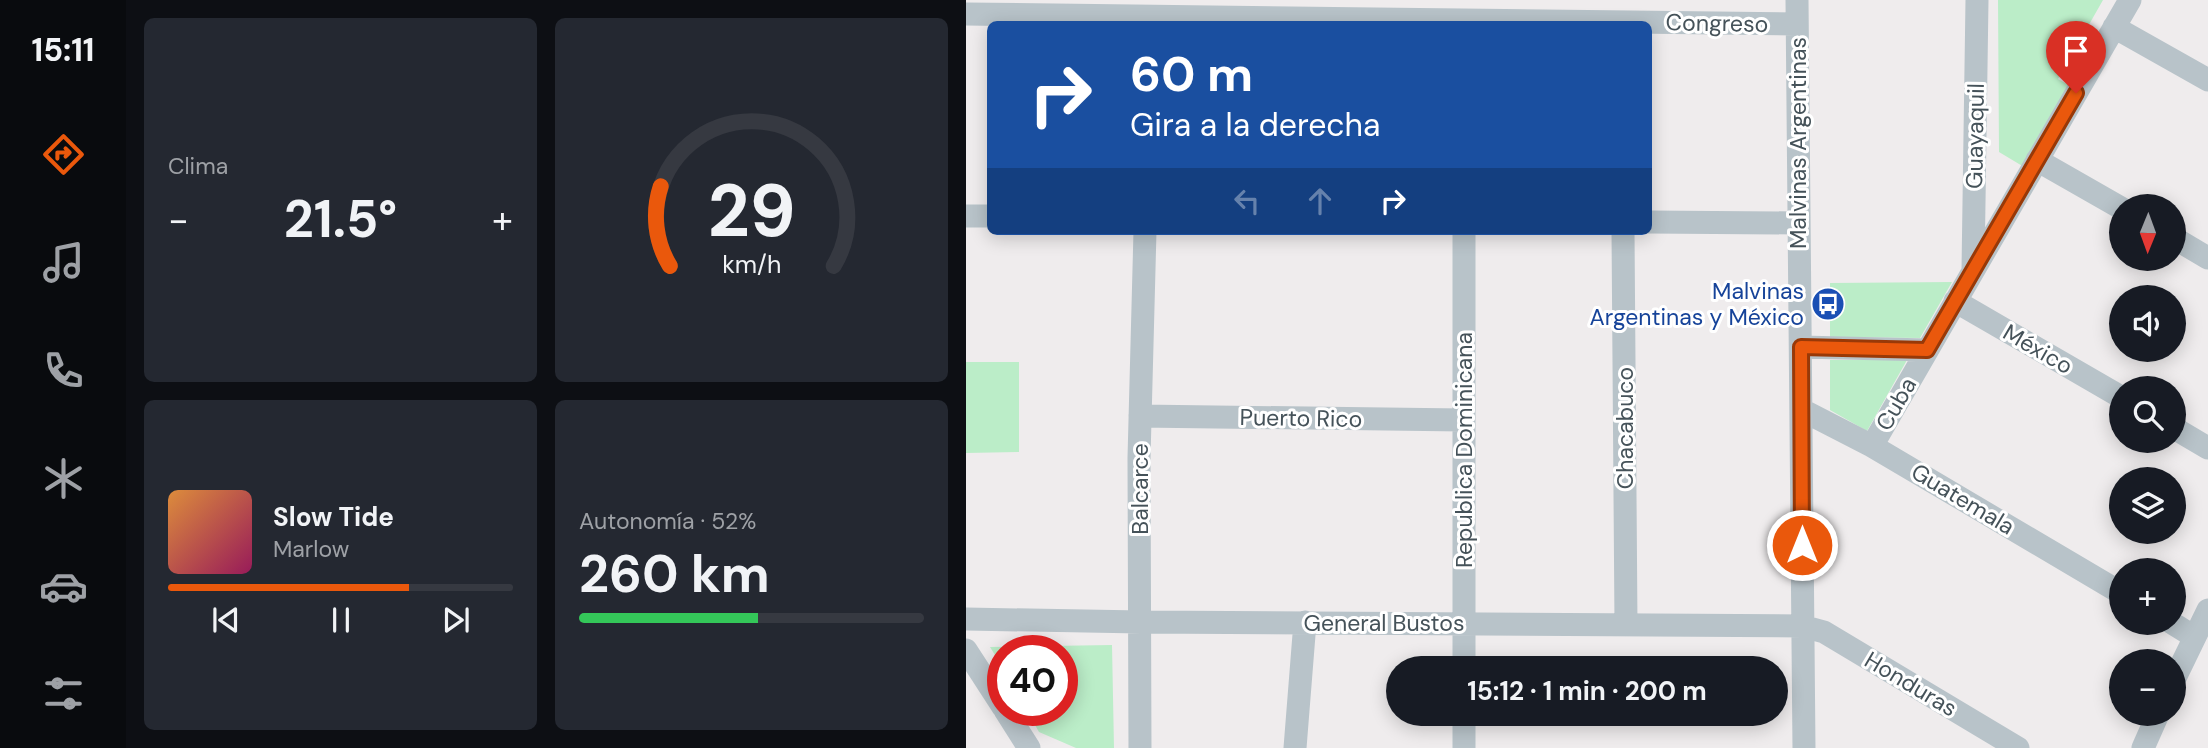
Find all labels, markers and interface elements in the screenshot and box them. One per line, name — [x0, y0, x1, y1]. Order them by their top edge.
street label: Congreso — [1665, 7, 1769, 39]
pin — [2046, 21, 2106, 93]
text: 15:11 — [32, 29, 94, 71]
icon: arrive — [2057, 32, 2095, 70]
street label: Malvinas Argentinas — [1783, 37, 1813, 249]
text: 60 m — [1130, 42, 1253, 106]
icon: right — [1015, 49, 1106, 140]
street label: Guayaquil — [1959, 83, 1991, 189]
text: Gira a la derecha — [1130, 104, 1380, 146]
icon: directions — [39, 130, 88, 179]
text: Clima — [168, 151, 228, 181]
text: 29 — [708, 164, 795, 259]
icon: left — [1228, 182, 1266, 220]
icon: ahead — [1301, 182, 1339, 220]
icon: right — [1374, 182, 1412, 220]
text: 21.5° — [284, 185, 397, 253]
north arrow — [2109, 194, 2186, 271]
map controls — [2109, 194, 2186, 726]
text: − — [168, 195, 189, 245]
text: + — [492, 195, 513, 245]
icon: music — [39, 238, 88, 287]
text: km/h — [722, 248, 781, 281]
place label: Malvinas Argentinas y México — [1589, 276, 1804, 332]
bus stop icon: Malvinas Argentinas y México — [1809, 285, 1847, 323]
button: sound — [2109, 285, 2186, 362]
street label: México — [1998, 317, 2078, 381]
street label: Republica Dominicana — [1449, 332, 1479, 568]
icon: phone — [39, 346, 88, 395]
street label: Chacabuco — [1610, 367, 1640, 489]
street label: Cuba — [1869, 372, 1923, 436]
button: search — [2109, 376, 2186, 453]
street label: Puerto Rico — [1239, 402, 1363, 434]
street label: Balcarce — [1125, 443, 1155, 535]
icon: climate — [39, 454, 88, 503]
street label: Guatemala — [1906, 456, 2020, 542]
button: layers — [2109, 467, 2186, 544]
text: Slow Tide — [273, 500, 394, 534]
text: Autonomía · 52% — [579, 506, 756, 536]
position arrow — [1765, 508, 1839, 582]
text: Marlow — [273, 534, 349, 564]
text: 260 km — [579, 540, 770, 608]
button: + — [2109, 558, 2186, 635]
icon: car — [39, 562, 88, 611]
icon: previous — [207, 601, 245, 639]
icon: pause — [322, 601, 360, 639]
icon: next — [437, 601, 475, 639]
street label: General Bustos — [1303, 608, 1465, 638]
speed limit sign: 40 — [987, 635, 1078, 726]
street label: Honduras — [1859, 645, 1963, 723]
button: − — [2109, 649, 2186, 726]
icon: filters — [39, 669, 88, 718]
text: 15:12 · 1 min · 200 m — [1467, 674, 1707, 708]

